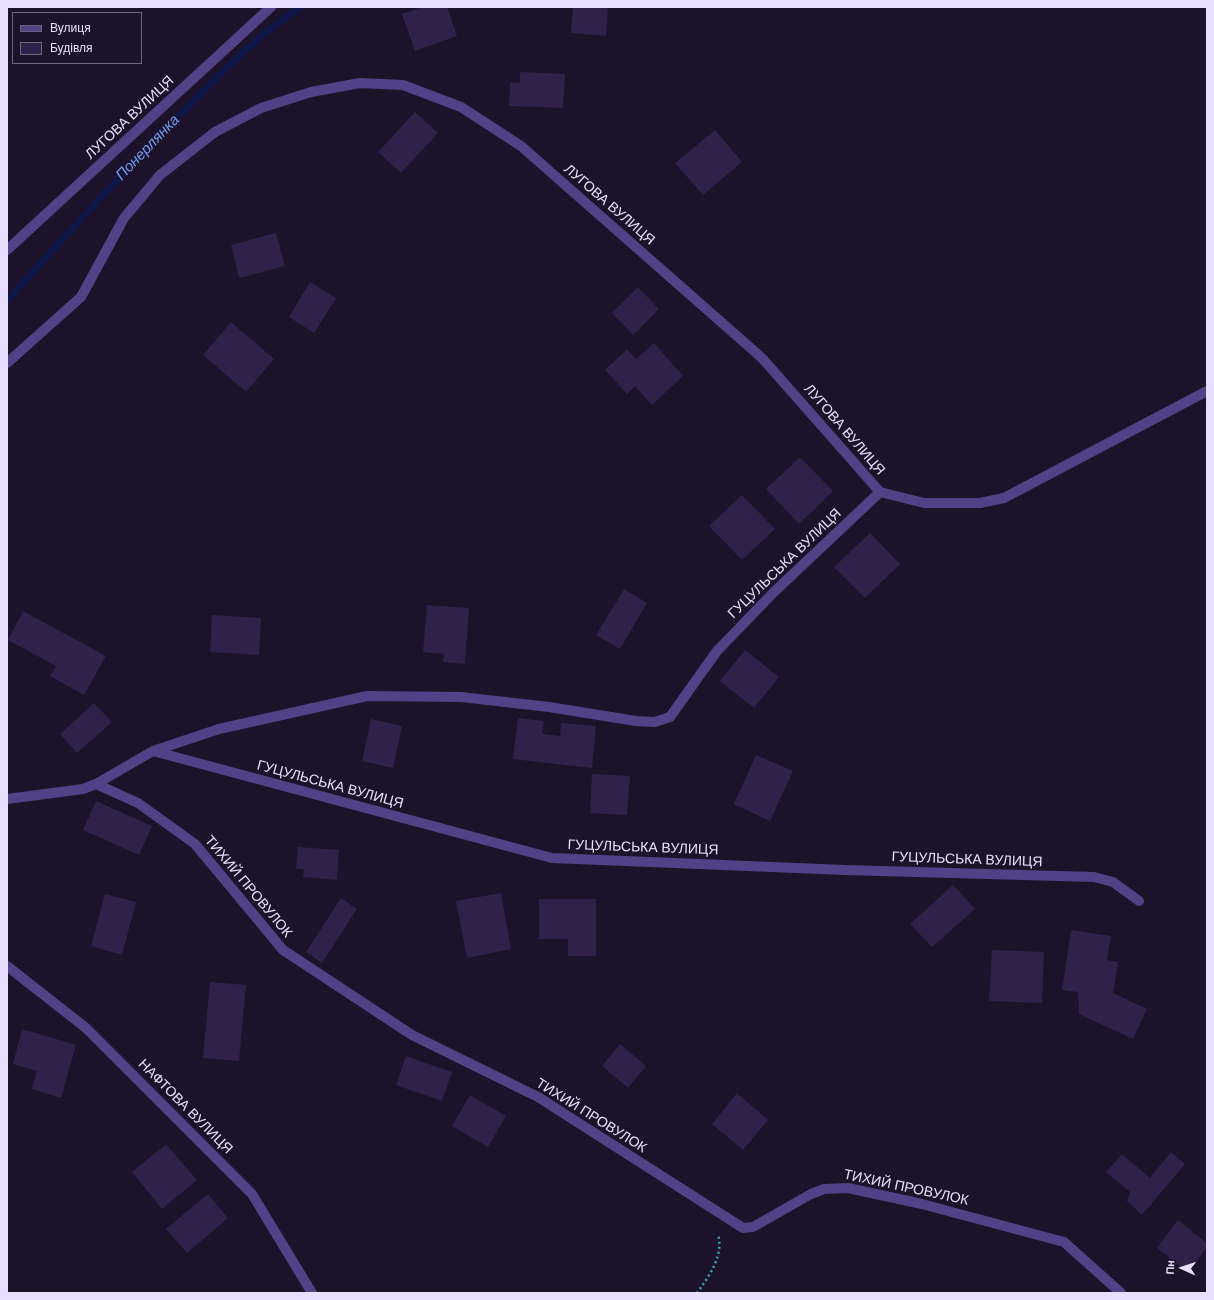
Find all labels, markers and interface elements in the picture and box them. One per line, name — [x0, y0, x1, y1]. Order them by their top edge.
legend — [12, 12, 142, 64]
text: Вулиця — [50, 20, 91, 36]
text: Будівля — [50, 40, 92, 56]
street label: ЛУГОВА ВУЛИЦЯ — [82, 73, 178, 163]
water label: Понерлянка — [112, 112, 184, 184]
street label: ЛУГОВА ВУЛИЦЯ — [560, 161, 658, 249]
street label: ЛУГОВА ВУЛИЦЯ — [800, 381, 888, 479]
street label: ГУЦУЛЬСЬКА ВУЛИЦЯ — [725, 506, 845, 622]
street label: ГУЦУЛЬСЬКА ВУЛИЦЯ — [255, 757, 405, 813]
street label: ТИХИЙ ПРОВУЛОК — [201, 833, 295, 941]
street label: ГУЦУЛЬСЬКА ВУЛИЦЯ — [567, 837, 719, 859]
street label: ГУЦУЛЬСЬКА ВУЛИЦЯ — [891, 849, 1043, 871]
street label: НАФТОВА ВУЛИЦЯ — [134, 1056, 236, 1158]
street label: ТИХИЙ ПРОВУЛОК — [533, 1075, 649, 1157]
street label: ТИХИЙ ПРОВУЛОК — [842, 1167, 970, 1209]
north arrow — [1162, 1248, 1202, 1288]
text: Пн — [1163, 1260, 1177, 1275]

